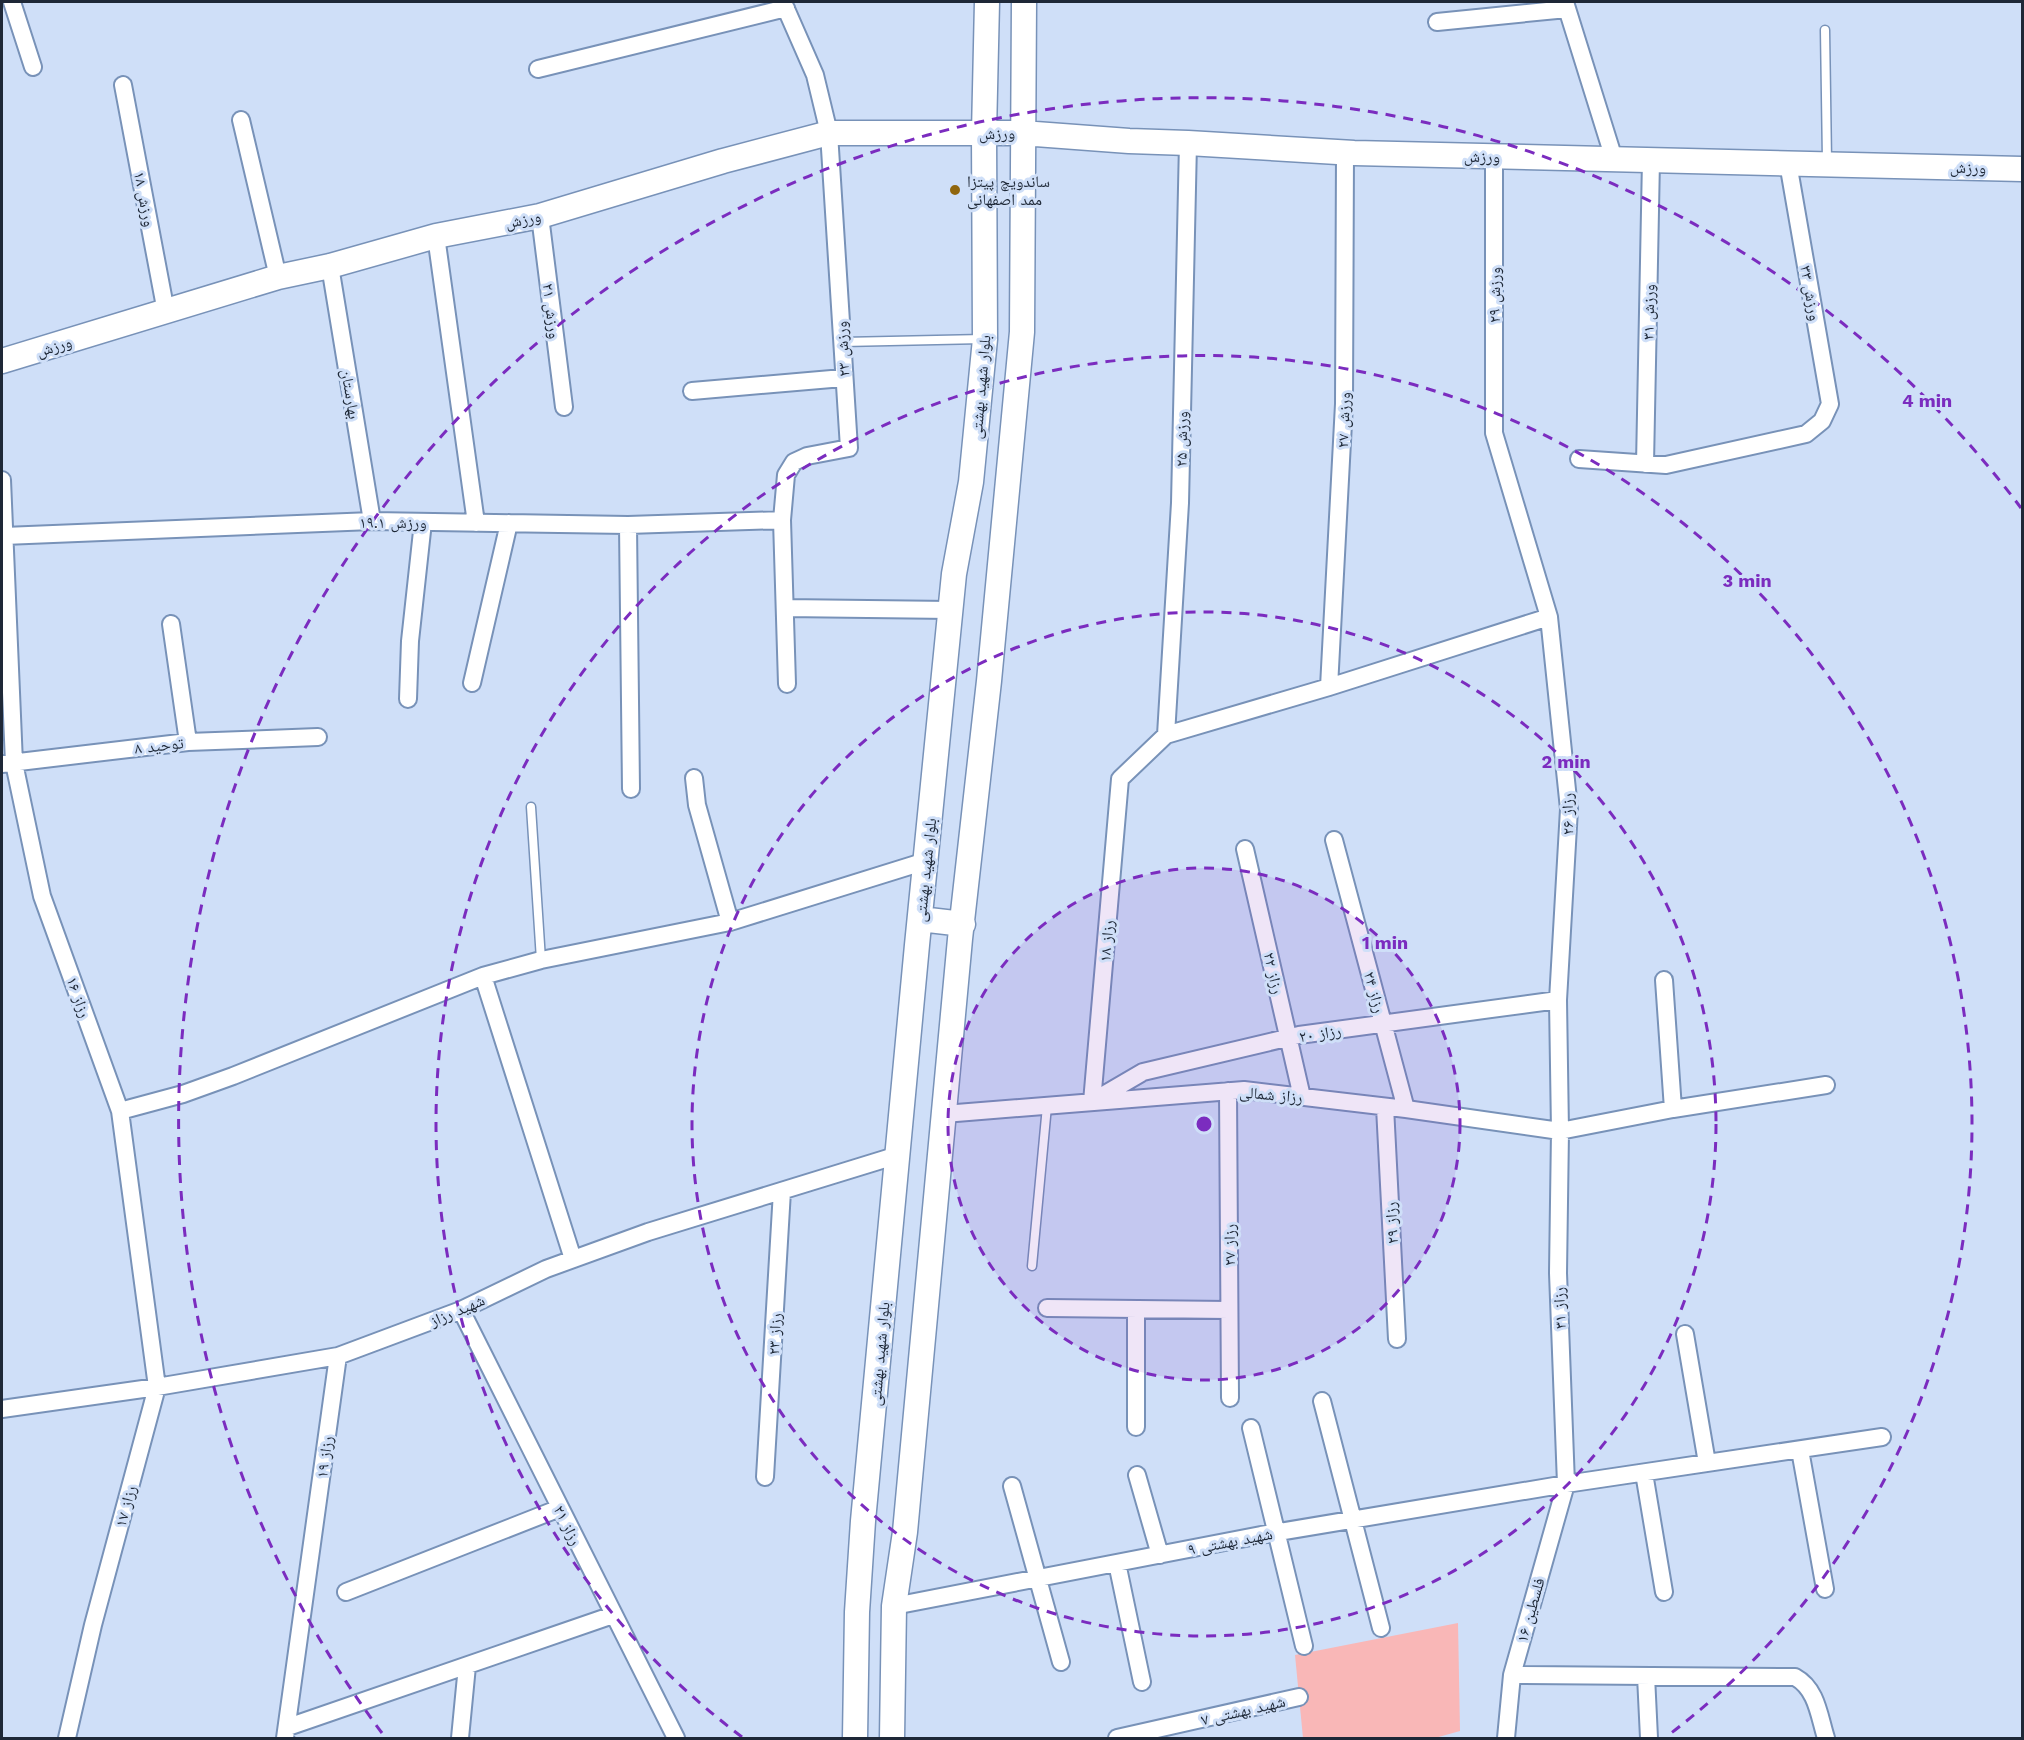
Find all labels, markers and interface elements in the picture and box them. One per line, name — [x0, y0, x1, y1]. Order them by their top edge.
street label: ورزش — [979, 124, 1015, 144]
street label: ورزش — [1464, 147, 1500, 167]
street label: ورزش — [1950, 158, 1986, 178]
street label: ورزش ۱۸ — [129, 170, 159, 229]
place label: ساندویچ پیتزا ممد اصفهانی — [967, 172, 1050, 210]
marker: ساندویچ پیتزا ممد اصفهانی — [948, 183, 962, 197]
street label: ورزش — [503, 206, 543, 234]
street label: ورزش ۳۳ — [1795, 264, 1825, 322]
street label: ورزش ۲۹ — [1485, 267, 1505, 323]
street label: ورزش ۲۱ — [538, 282, 564, 340]
street label: ورزش ۳۱ — [1639, 284, 1659, 340]
street label: ورزش ۲۳ — [832, 321, 854, 377]
street label: ورزش — [34, 332, 74, 362]
street label: بلوار شهید بهشتی — [966, 334, 996, 440]
street label: بهارستان — [336, 368, 364, 421]
text: 4 min — [1902, 390, 1952, 411]
street label: ورزش ۲۷ — [1333, 392, 1355, 448]
street label: ورزش ۲۵ — [1172, 411, 1192, 467]
street label: ورزش ۱۹.۱ — [359, 513, 427, 533]
text: 3 min — [1722, 570, 1772, 591]
street label: توحید ۸ — [134, 733, 185, 758]
text: 2 min — [1541, 751, 1591, 772]
street label: رزاز ۲۶ — [1558, 793, 1577, 835]
street label: بلوار شهید بهشتی — [911, 817, 941, 923]
street label: رزاز ۱۸ — [1095, 919, 1118, 963]
text: 1 min — [1362, 932, 1408, 953]
street label: رزاز ۲۲ — [1260, 950, 1288, 996]
street label: رزاز ۲۴ — [1360, 969, 1389, 1015]
street label: رزاز ۱۶ — [62, 974, 95, 1020]
street label: رزاز ۲۰ — [1298, 1021, 1342, 1046]
street label: رزاز شمالی — [1238, 1082, 1303, 1108]
centre of rings — [1194, 1114, 1214, 1134]
street label: رزاز ۲۹ — [1381, 1201, 1402, 1245]
street label: رزاز ۲۷ — [1220, 1224, 1239, 1266]
street label: رزاز ۳۱ — [1549, 1287, 1570, 1329]
street label: شهید رزاز — [426, 1290, 487, 1331]
street label: بلوار شهید بهشتی — [865, 1301, 895, 1407]
street label: رزاز ۲۳ — [764, 1312, 785, 1356]
street label: رزاز ۱۹ — [312, 1435, 337, 1479]
street label: رزاز ۱۷ — [111, 1483, 140, 1529]
street label: رزاز ۲۱ — [550, 1502, 585, 1548]
street label: شهید بهشتی ۹ — [1186, 1524, 1274, 1560]
street label: فلسطین ۱۶ — [1512, 1576, 1550, 1645]
street label: شهید بهشتی ۷ — [1199, 1692, 1287, 1730]

